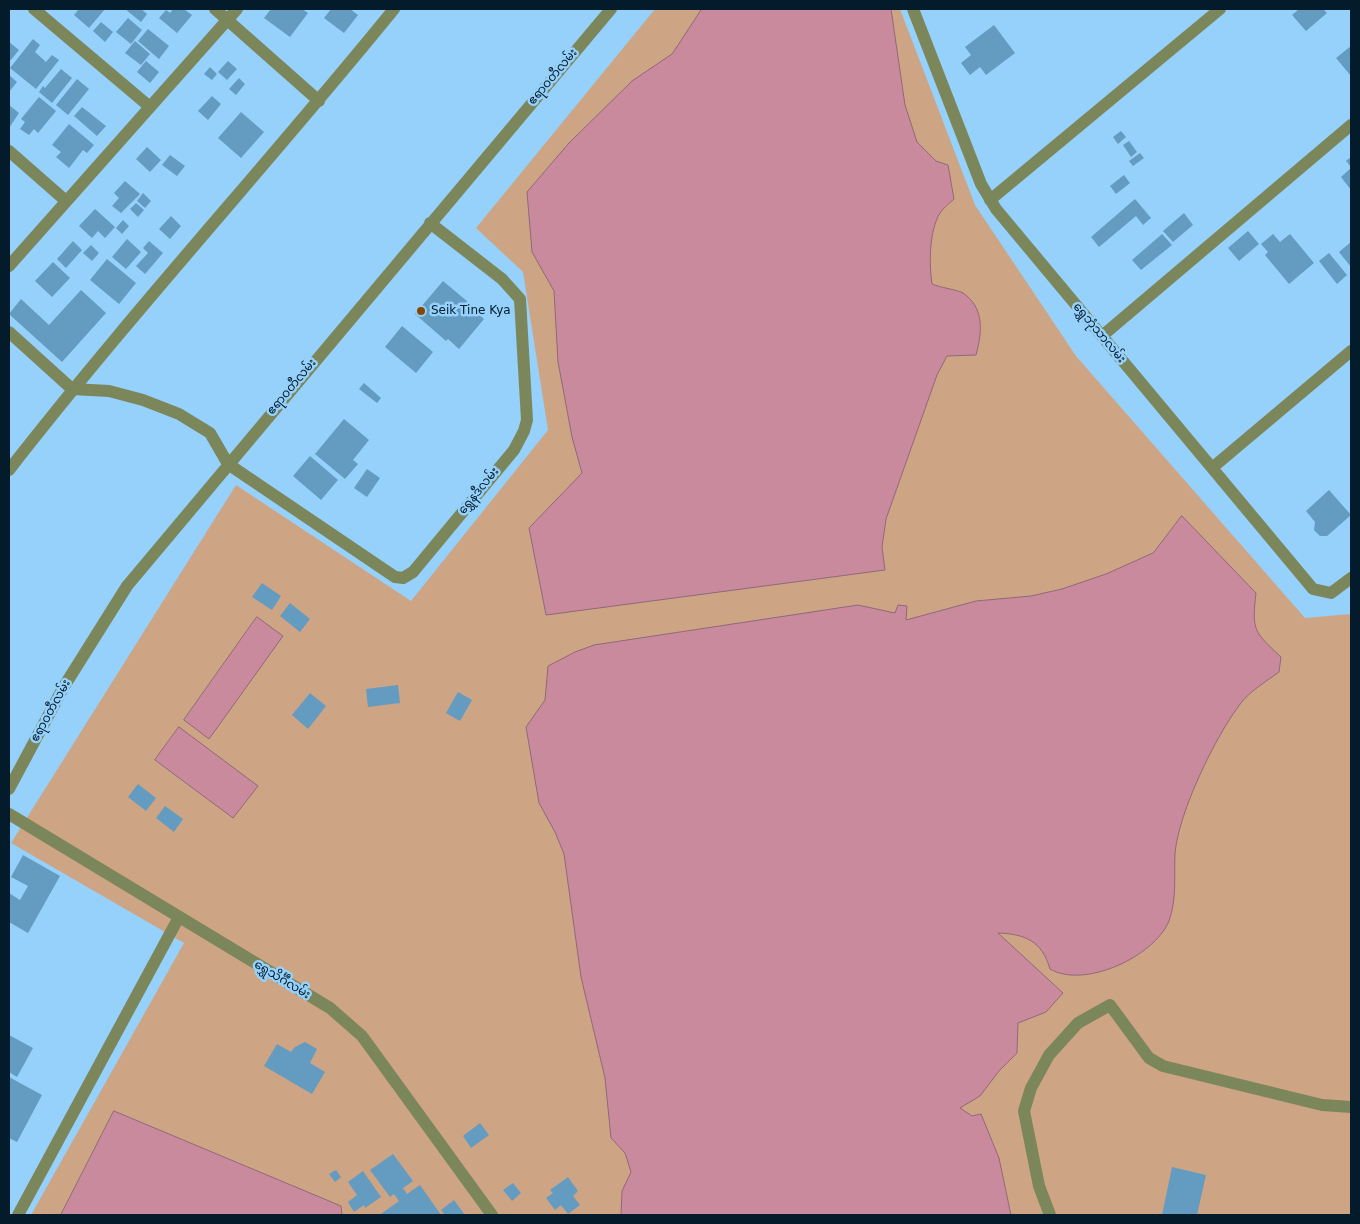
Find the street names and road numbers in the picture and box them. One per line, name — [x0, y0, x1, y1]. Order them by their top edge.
street label: ဧရာဝတီလမ်း — [525, 46, 581, 108]
street label: ရွှေဘုံသာလမ်း — [1070, 300, 1128, 366]
street label: ဧရာဝတီလမ်း — [264, 356, 320, 418]
street label: ရွှေနဒီလမ်း — [456, 465, 502, 517]
street label: ဧရာဝတီလမ်း — [28, 677, 74, 745]
street label: ရွှေသိင်္ဂီလမ်း — [251, 958, 313, 1002]

